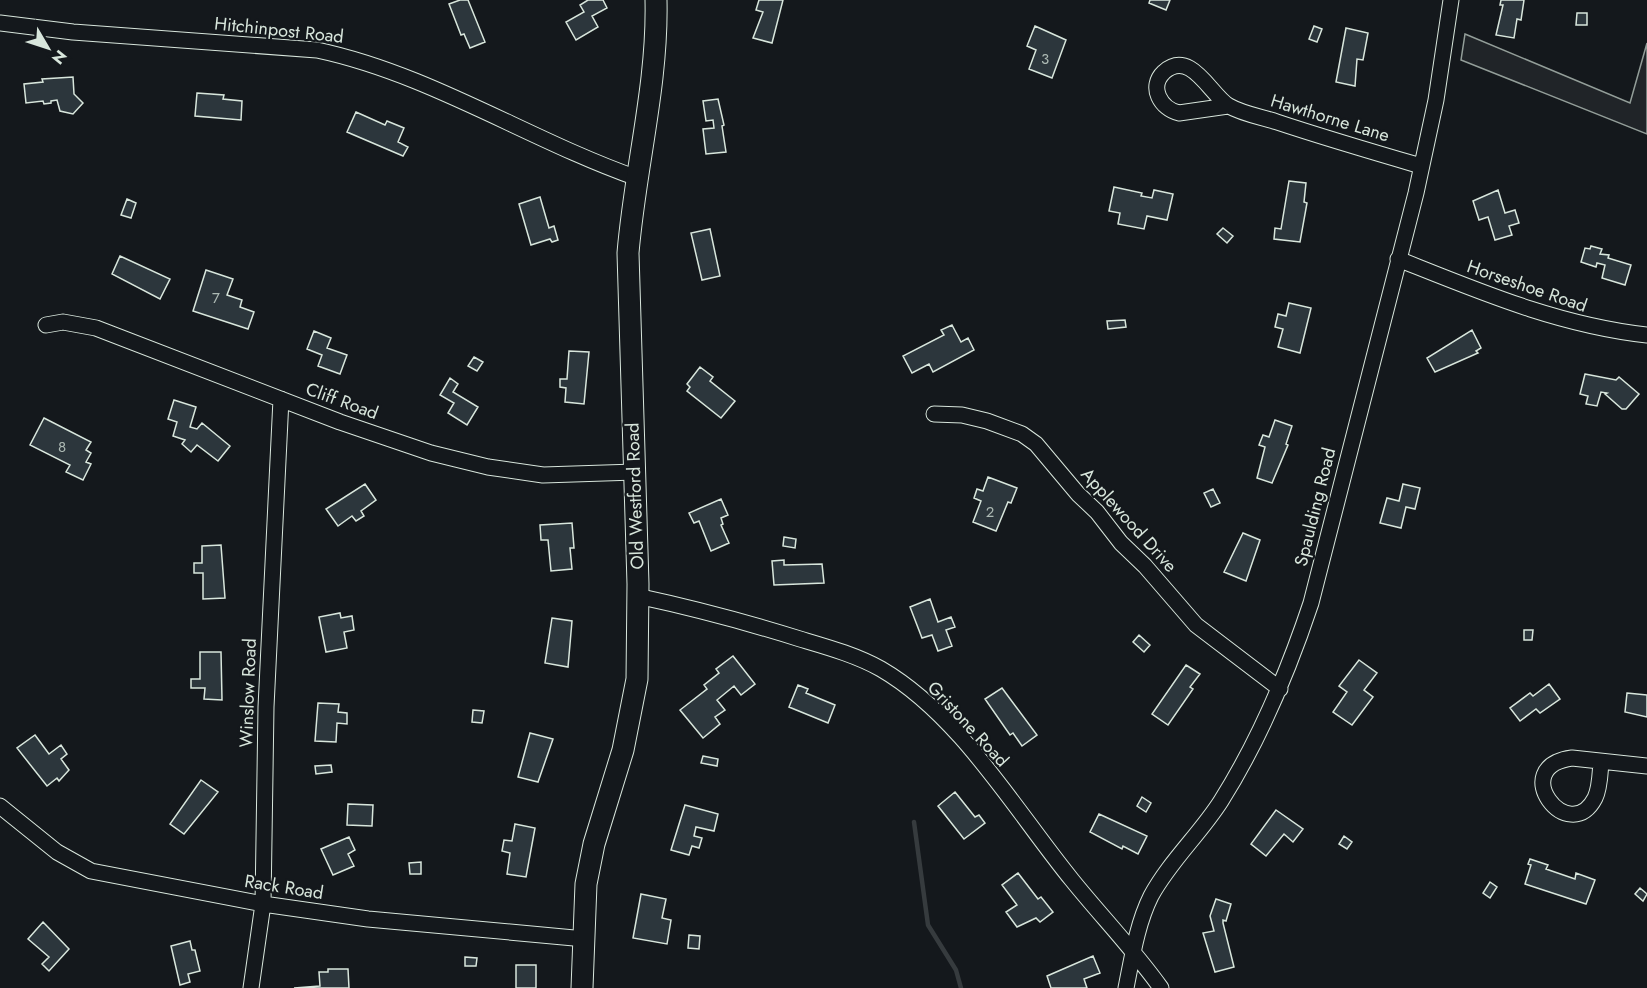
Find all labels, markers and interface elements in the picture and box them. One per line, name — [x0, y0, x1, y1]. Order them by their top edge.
street label: Hitchinpost Road — [213, 10, 345, 50]
north arrow — [18, 18, 78, 78]
text: N — [46, 45, 72, 69]
house number: 3 — [1041, 48, 1049, 70]
street label: Hawthorne Lane — [1267, 88, 1393, 148]
street label: Horseshoe Road — [1463, 253, 1591, 319]
house number: 7 — [212, 287, 220, 309]
street label: Cliff Road — [302, 376, 382, 426]
street label: Old Westford Road — [619, 422, 651, 570]
house number: 8 — [58, 436, 66, 458]
street label: Spaulding Road — [1288, 445, 1342, 569]
street label: Applewood Drive — [1075, 462, 1183, 578]
house number: 2 — [986, 501, 994, 523]
street label: Winslow Road — [233, 638, 263, 748]
street label: Gristone Road — [921, 675, 1015, 773]
street label: Rack Road — [243, 868, 325, 906]

